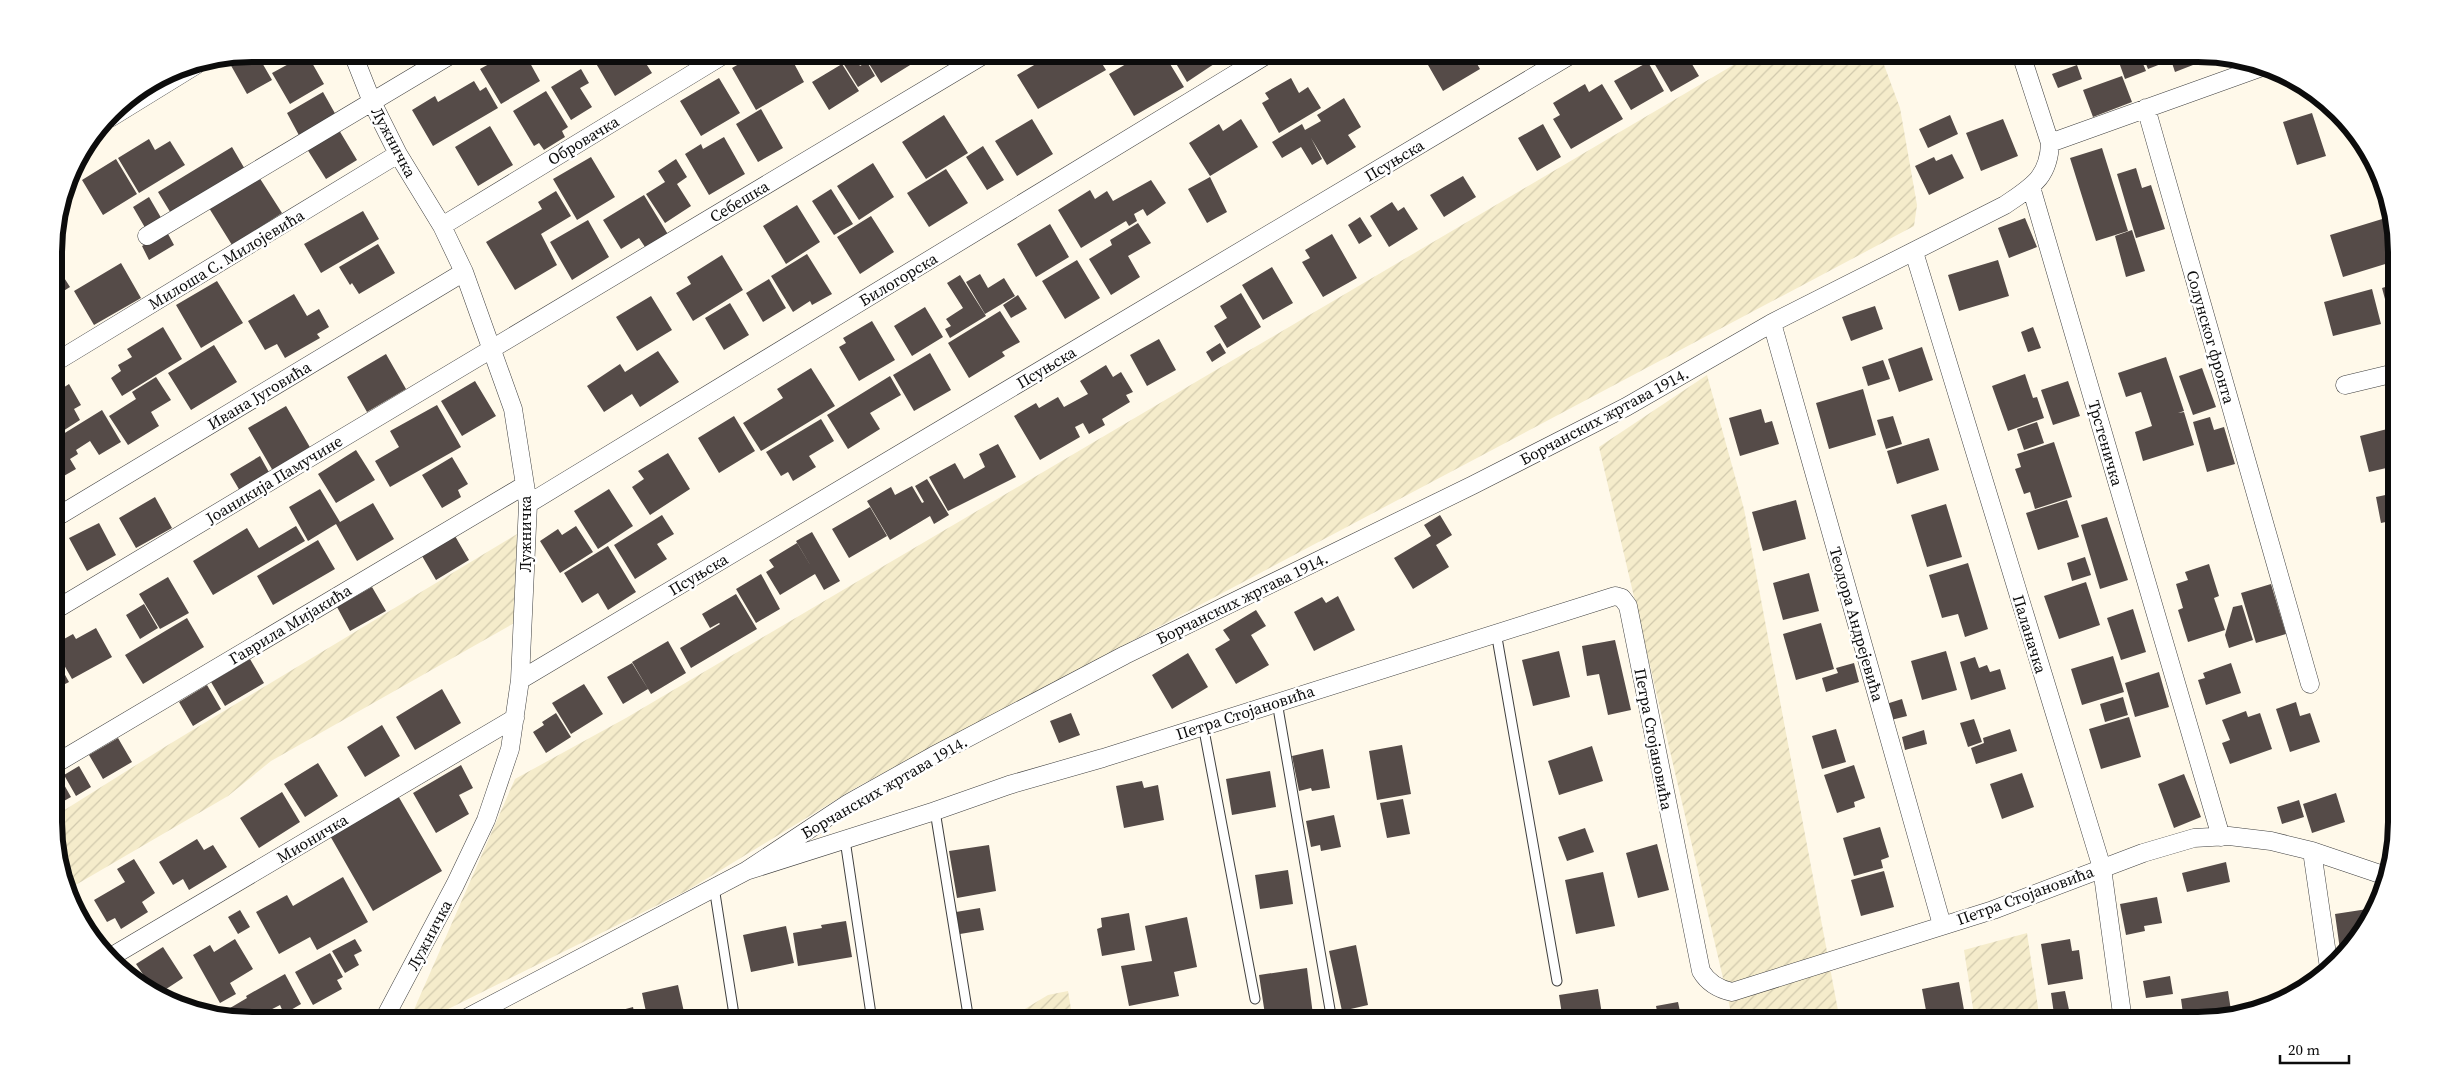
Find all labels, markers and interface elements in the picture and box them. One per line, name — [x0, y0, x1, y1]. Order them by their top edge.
street label: Лужничка — [366, 103, 422, 182]
street label: Обровачка — [543, 110, 624, 170]
street label: Псуњска — [1360, 133, 1429, 186]
street label: Себешка — [705, 174, 773, 227]
street label: Милоша С. Милојевића — [144, 203, 309, 314]
street label: Билогорска — [855, 247, 942, 311]
street label: Солунског фронта — [2181, 268, 2241, 407]
street label: Псуњска — [1012, 340, 1081, 393]
street label: Ивана Југовића — [203, 355, 316, 435]
street label: Борчанских жртава 1914. — [1516, 362, 1692, 470]
street label: Трстеничка — [2083, 397, 2129, 489]
street label: Јоаникија Памучине — [201, 429, 346, 529]
street label: Лужничка — [514, 495, 536, 573]
street label: Теодора Андрејевића — [1824, 544, 1890, 705]
street label: Псуњска — [664, 547, 733, 600]
street label: Борчанских жртава 1914. — [1153, 547, 1331, 649]
street label: Гаврила Мијакића — [225, 578, 356, 669]
street label: Паланачка — [2008, 592, 2053, 677]
street label: Петра Стојановића — [1629, 666, 1679, 813]
street label: Петра Стојановића — [1173, 679, 1318, 745]
street label: Борчанских жртава 1914. — [797, 730, 971, 844]
street label: Мионичка — [272, 808, 352, 868]
street label: Петра Стојановића — [1953, 860, 2097, 930]
street label: Лужничка — [401, 895, 457, 974]
scale bar — [2280, 1032, 2349, 1064]
text: 20 m — [2288, 1039, 2320, 1060]

